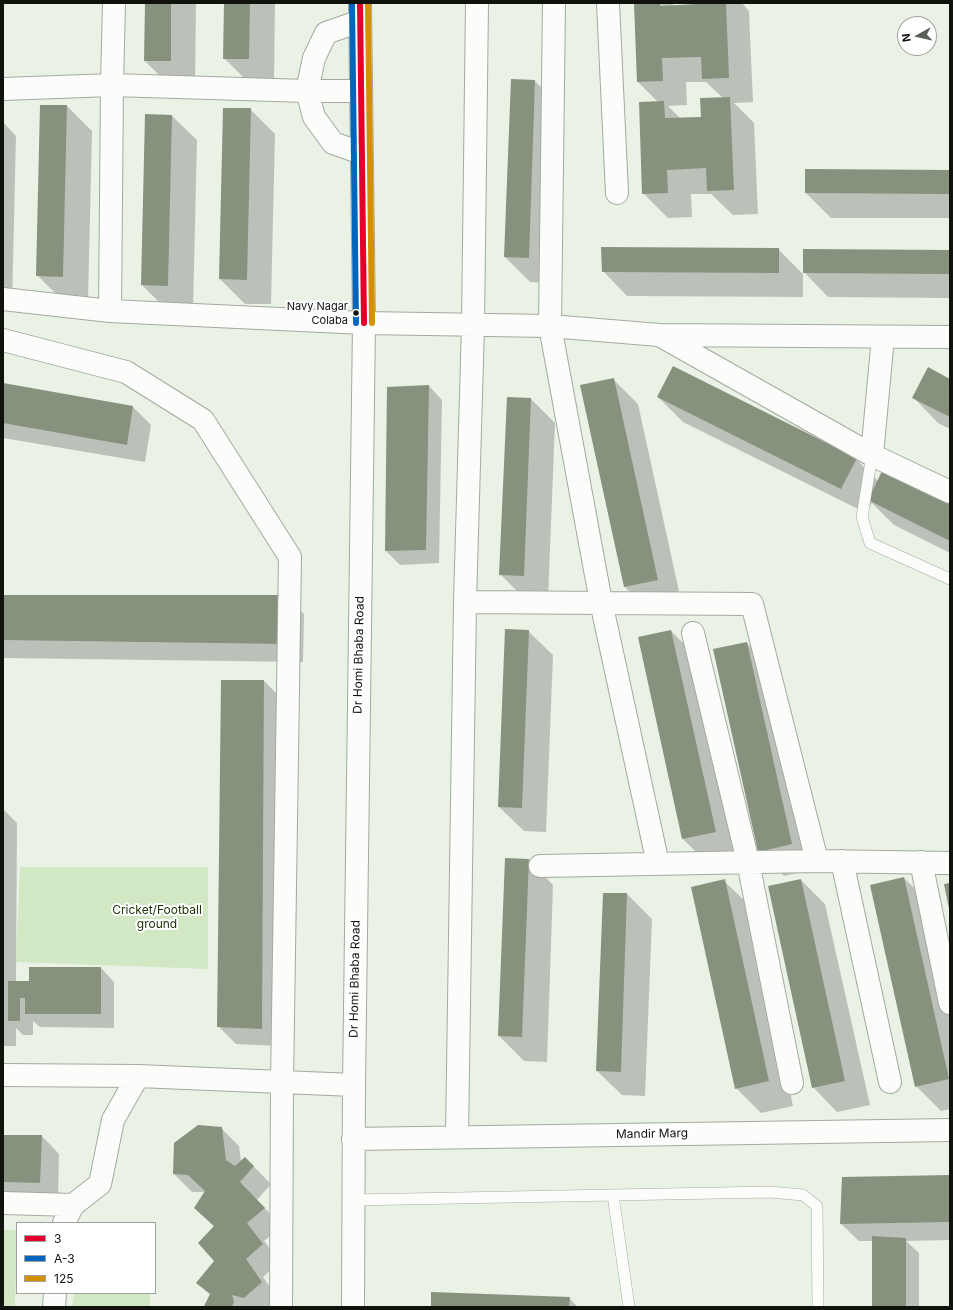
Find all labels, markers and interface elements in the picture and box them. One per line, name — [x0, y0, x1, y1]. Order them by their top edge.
north arrow — [897, 16, 937, 56]
text: N — [899, 32, 914, 43]
place label: Navy Nagar Colaba — [287, 300, 348, 326]
marker: Navy Nagar Colaba — [351, 308, 361, 318]
street label: Dr Homi Bhaba Road — [351, 596, 367, 714]
park label: Cricket/Football ground — [112, 903, 202, 931]
street label: Dr Homi Bhaba Road — [347, 920, 363, 1038]
street label: Mandir Marg — [616, 1126, 688, 1142]
legend — [16, 1222, 156, 1294]
text: 3 — [54, 1231, 61, 1246]
text: A-3 — [54, 1251, 75, 1266]
text: 125 — [54, 1271, 74, 1286]

